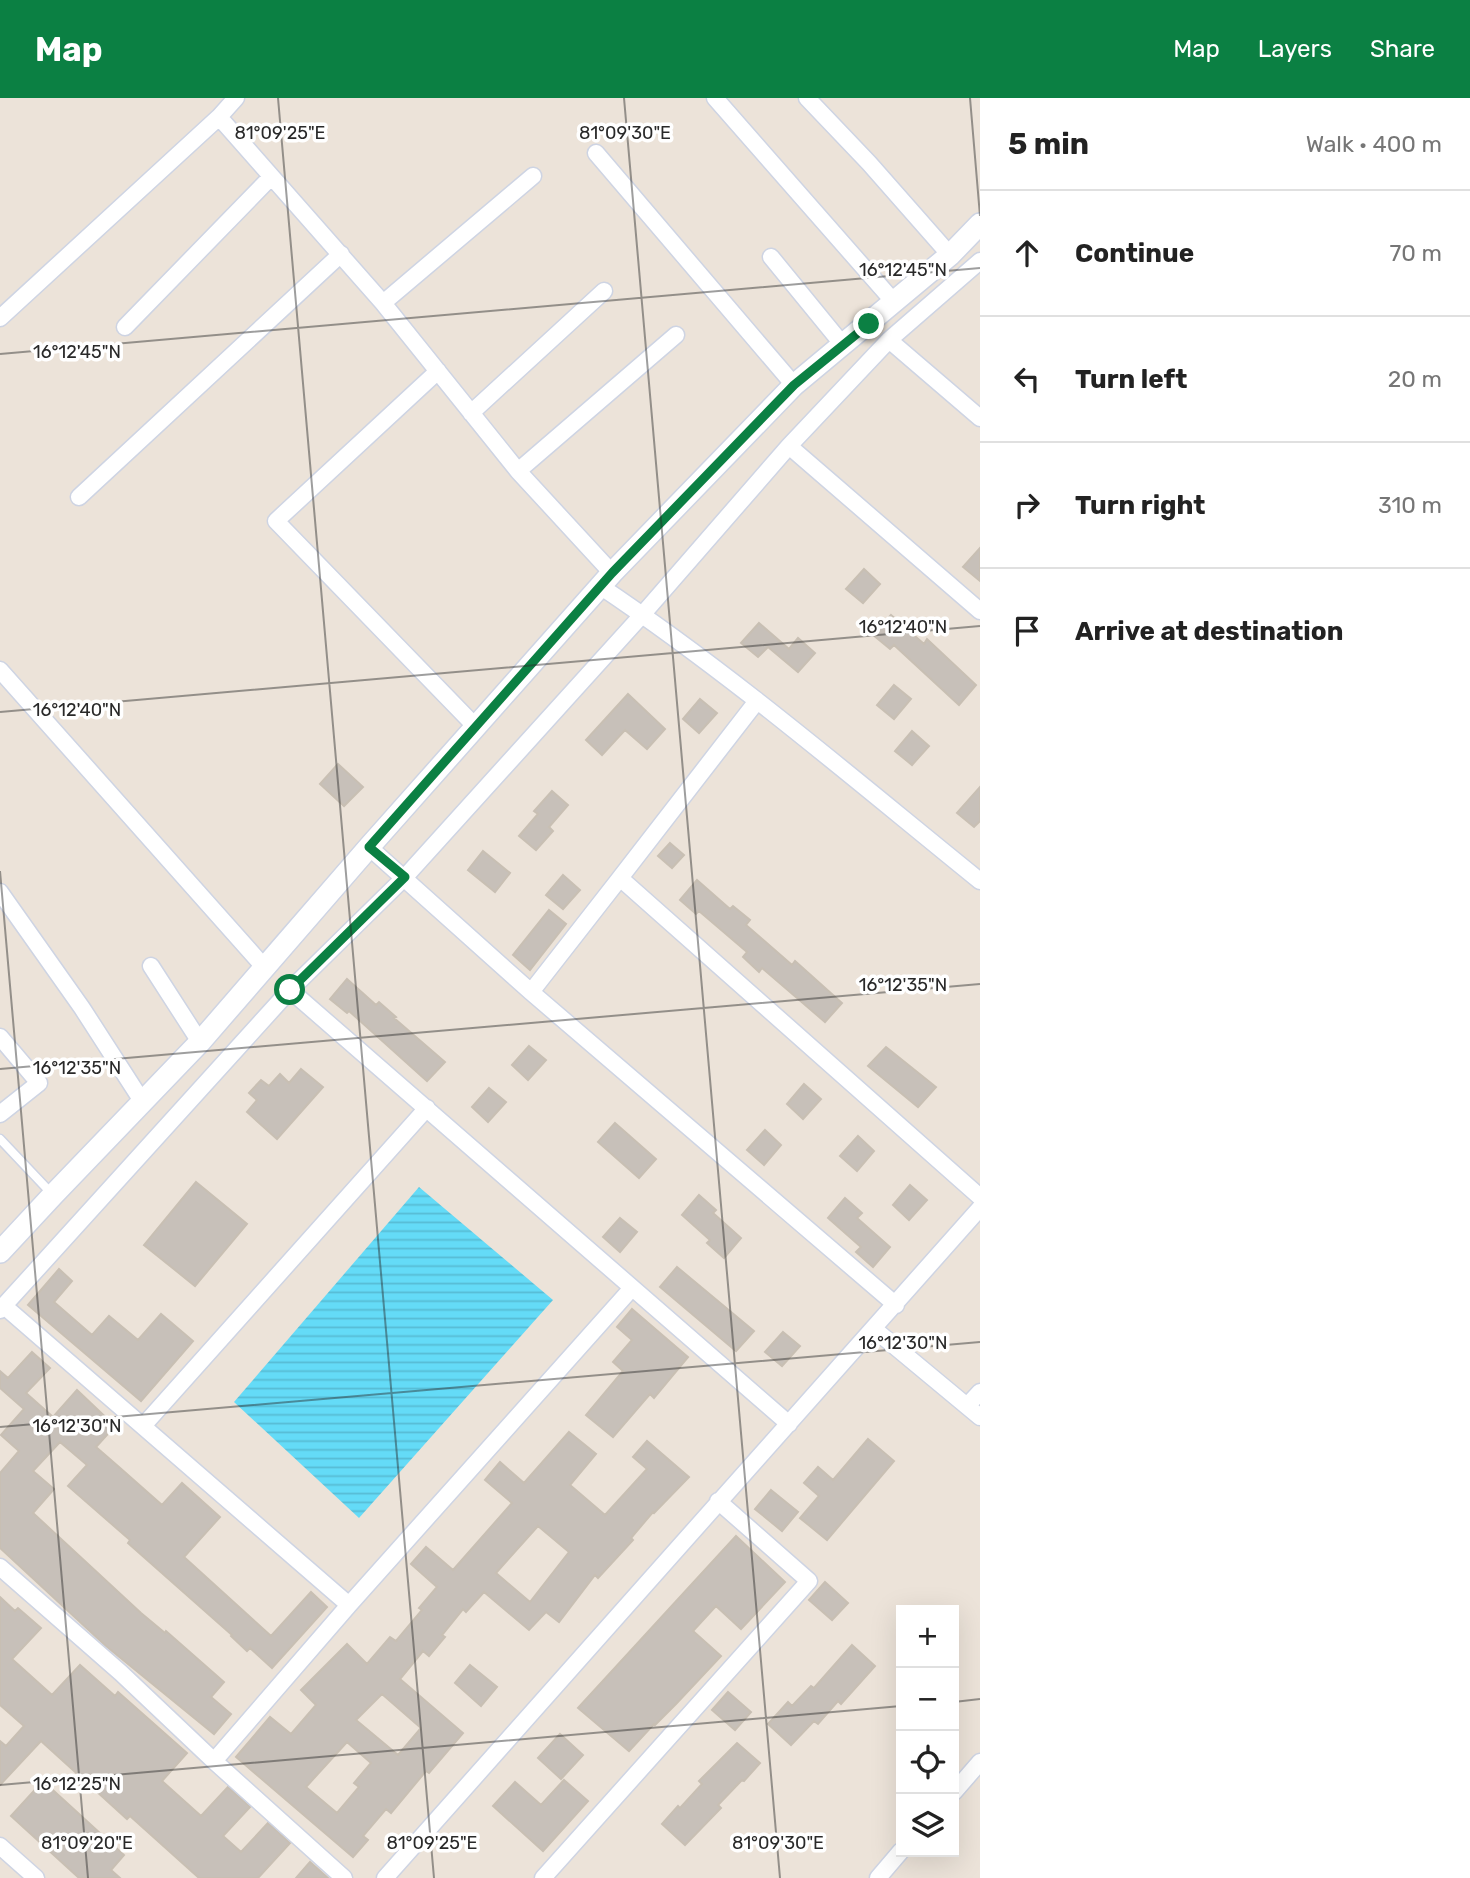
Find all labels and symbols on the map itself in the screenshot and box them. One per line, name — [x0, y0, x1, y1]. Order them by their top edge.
text: 81°09'25"E — [234, 122, 326, 144]
text: 81°09'30"E — [579, 122, 671, 144]
text: 16°12'45"N — [859, 259, 947, 281]
route end — [853, 308, 884, 339]
text: 16°12'45"N — [33, 341, 121, 363]
text: 16°12'40"N — [859, 616, 947, 638]
text: 16°12'40"N — [33, 699, 121, 721]
route start — [274, 974, 305, 1005]
text: 16°12'35"N — [859, 974, 947, 996]
text: 16°12'35"N — [33, 1057, 121, 1079]
text: 16°12'30"N — [858, 1332, 948, 1354]
text: 16°12'30"N — [32, 1415, 122, 1437]
text: 16°12'25"N — [33, 1773, 121, 1795]
text: 81°09'20"E — [41, 1832, 133, 1854]
text: 81°09'25"E — [386, 1832, 478, 1854]
text: 81°09'30"E — [732, 1832, 824, 1854]

